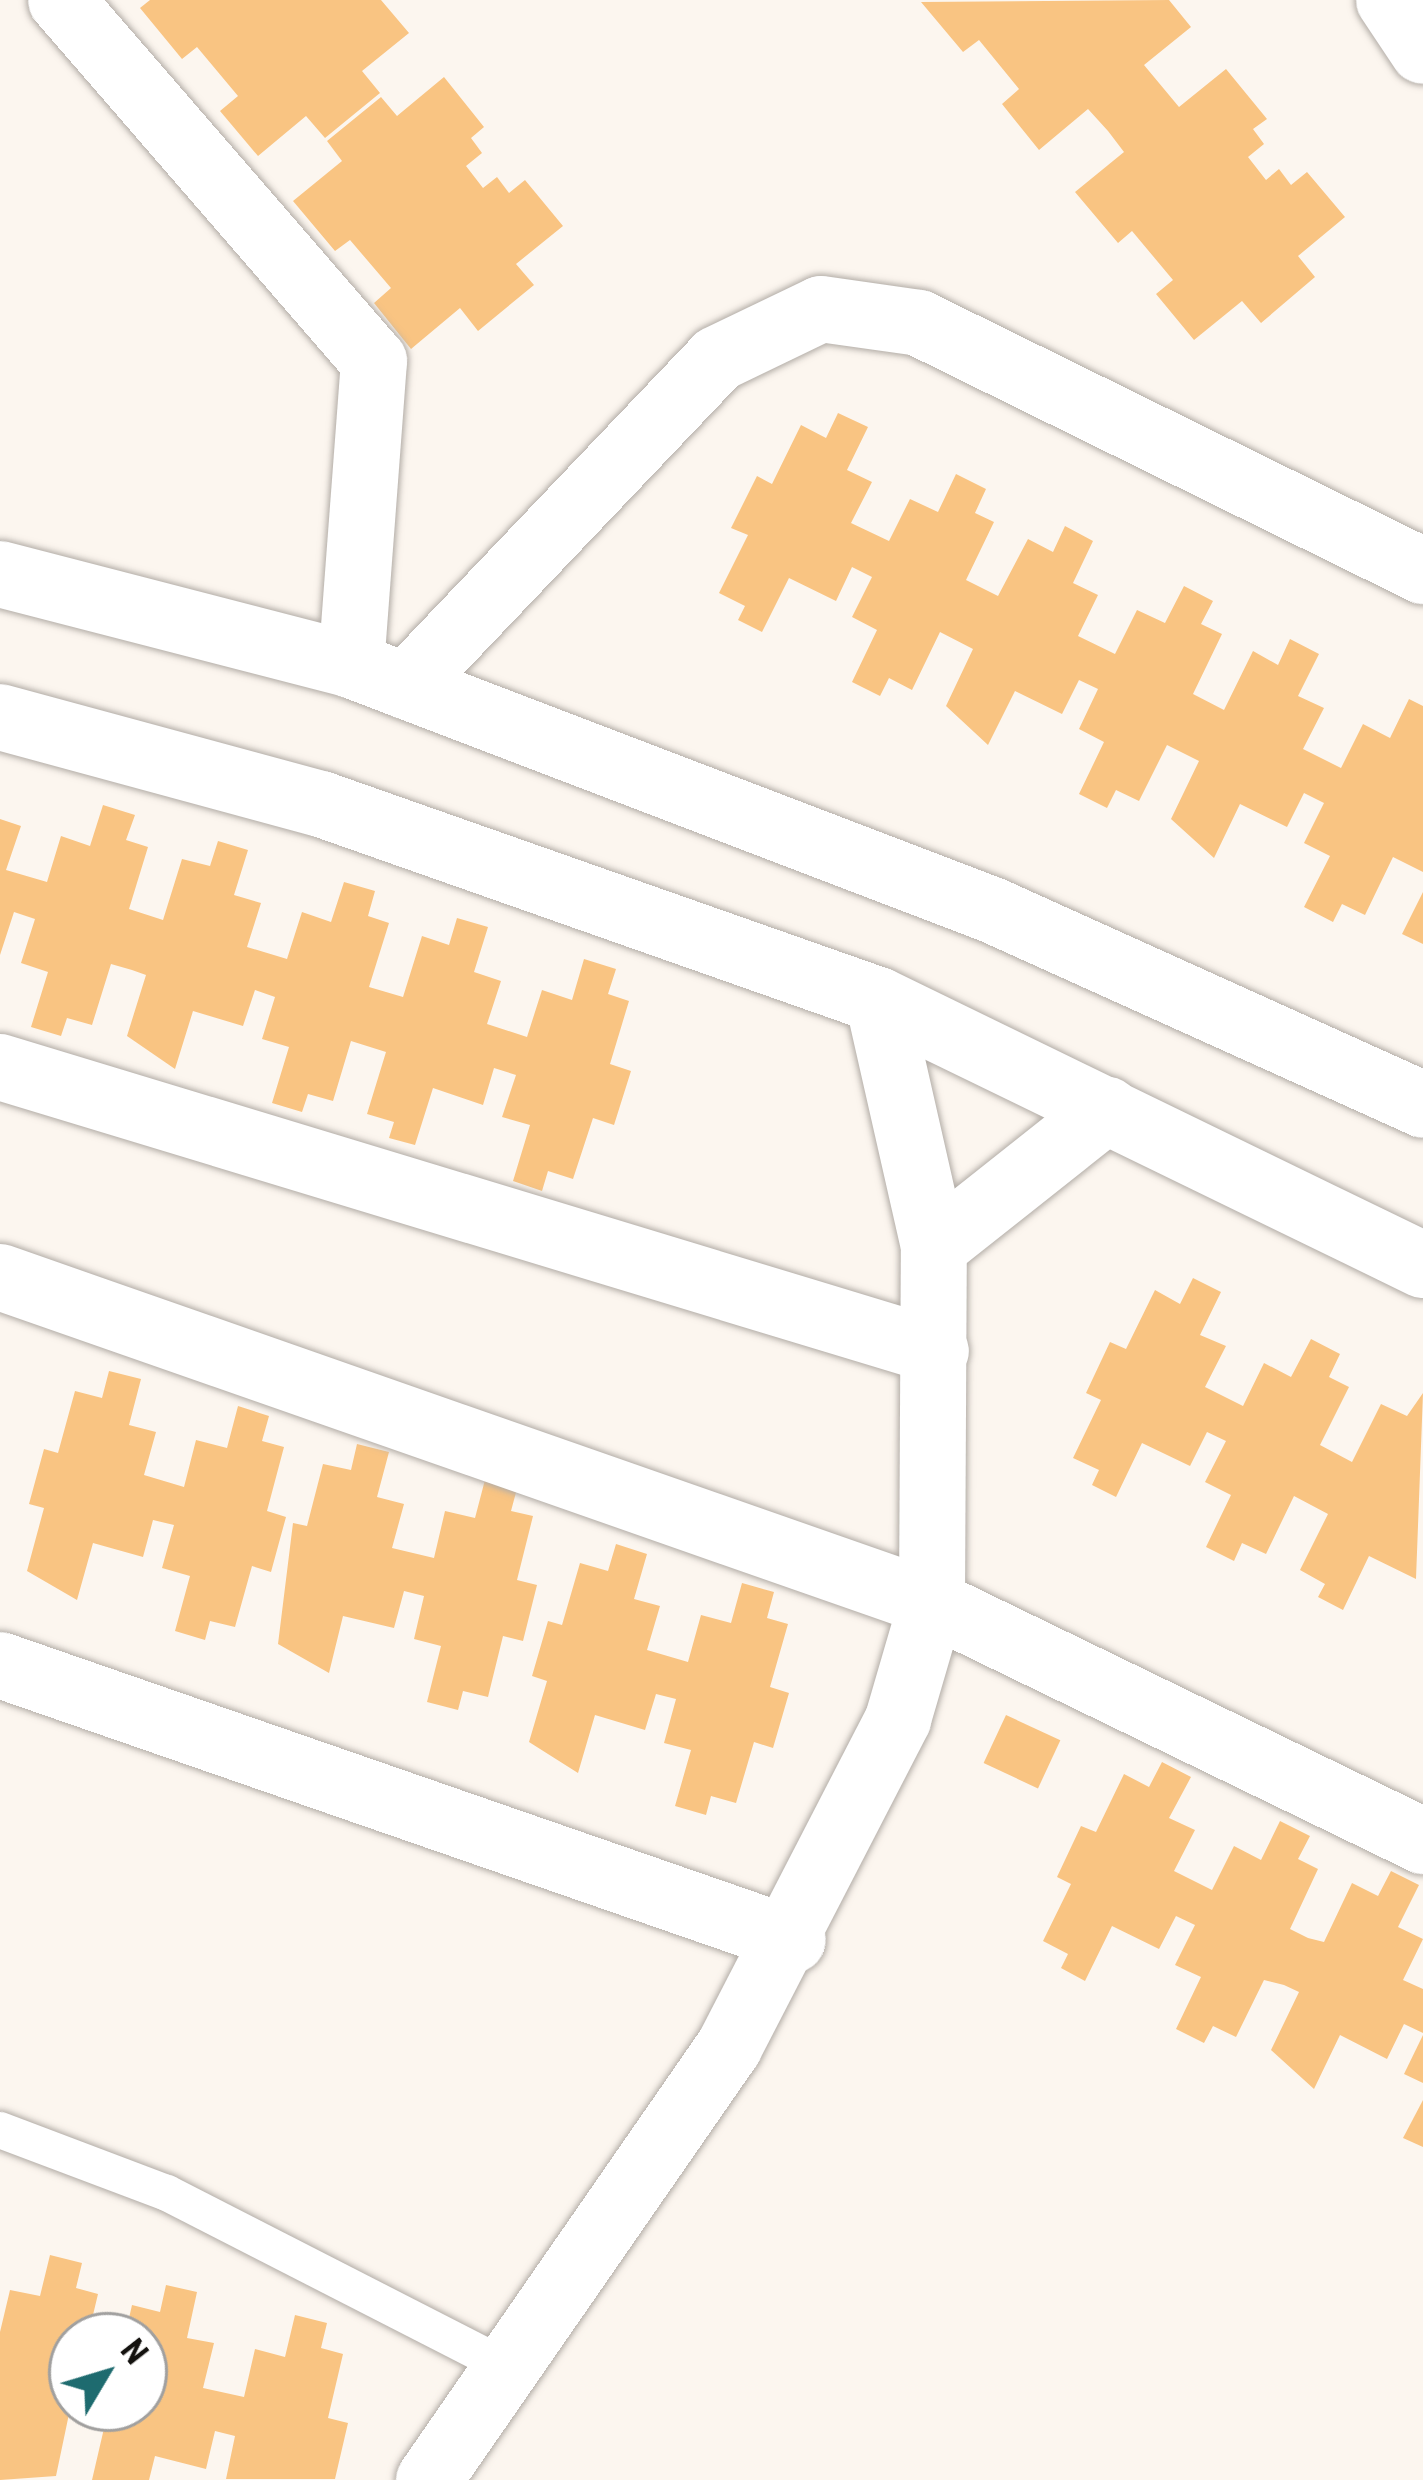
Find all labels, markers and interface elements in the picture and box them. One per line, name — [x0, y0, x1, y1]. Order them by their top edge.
north arrow — [48, 2312, 168, 2432]
text: N — [113, 2331, 156, 2371]

